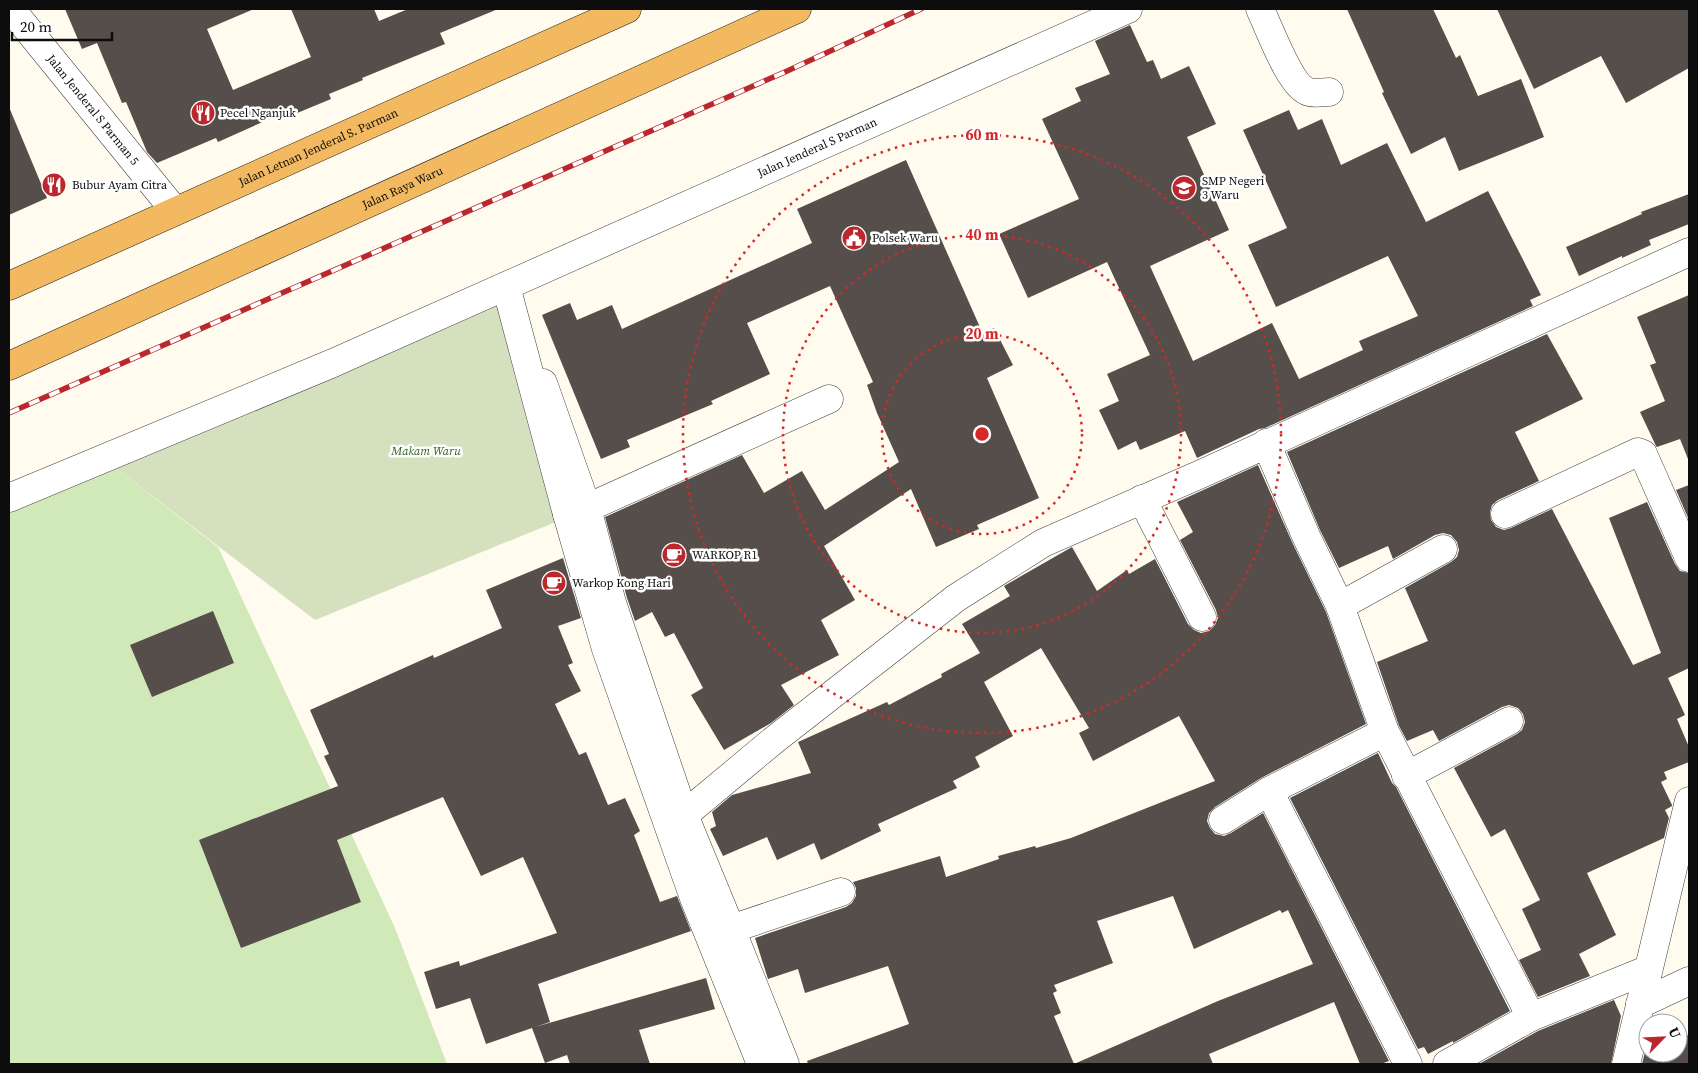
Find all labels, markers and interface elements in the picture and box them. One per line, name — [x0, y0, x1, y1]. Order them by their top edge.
scale bar — [12, 10, 112, 42]
text: 20 m — [20, 16, 52, 37]
street label: Jalan Jenderal S Parman 5 — [43, 51, 143, 169]
restaurant icon: Pecel Nganjuk — [190, 100, 216, 126]
place label: Pecel Nganjuk — [220, 105, 296, 121]
street label: Jalan Letnan Jenderal S. Parman — [235, 105, 401, 190]
street label: Jalan Jenderal S Parman — [754, 114, 879, 181]
text: 60 m — [965, 124, 999, 145]
street label: Jalan Raya Waru — [359, 162, 445, 213]
restaurant icon: Bubur Ayam Citra — [41, 172, 67, 198]
place label: SMP Negeri 3 Waru — [1202, 173, 1265, 203]
school or university icon: SMP Negeri 3 Waru — [1171, 175, 1197, 201]
place label: Bubur Ayam Citra — [72, 177, 168, 193]
text: 40 m — [965, 224, 999, 245]
public building icon: Polsek Waru — [841, 225, 867, 251]
place label: Polsek Waru — [872, 230, 938, 246]
text: 20 m — [965, 323, 999, 344]
centre of rings — [973, 425, 991, 443]
park label: Makam Waru — [390, 443, 461, 459]
cafe icon: WARKOP R1 — [661, 542, 687, 568]
place label: WARKOP R1 — [692, 547, 757, 563]
cafe icon: Warkop Kong Hari — [541, 570, 567, 596]
place label: Warkop Kong Hari — [572, 575, 671, 591]
north arrow — [1638, 1013, 1688, 1063]
text: U — [1664, 1024, 1686, 1041]

